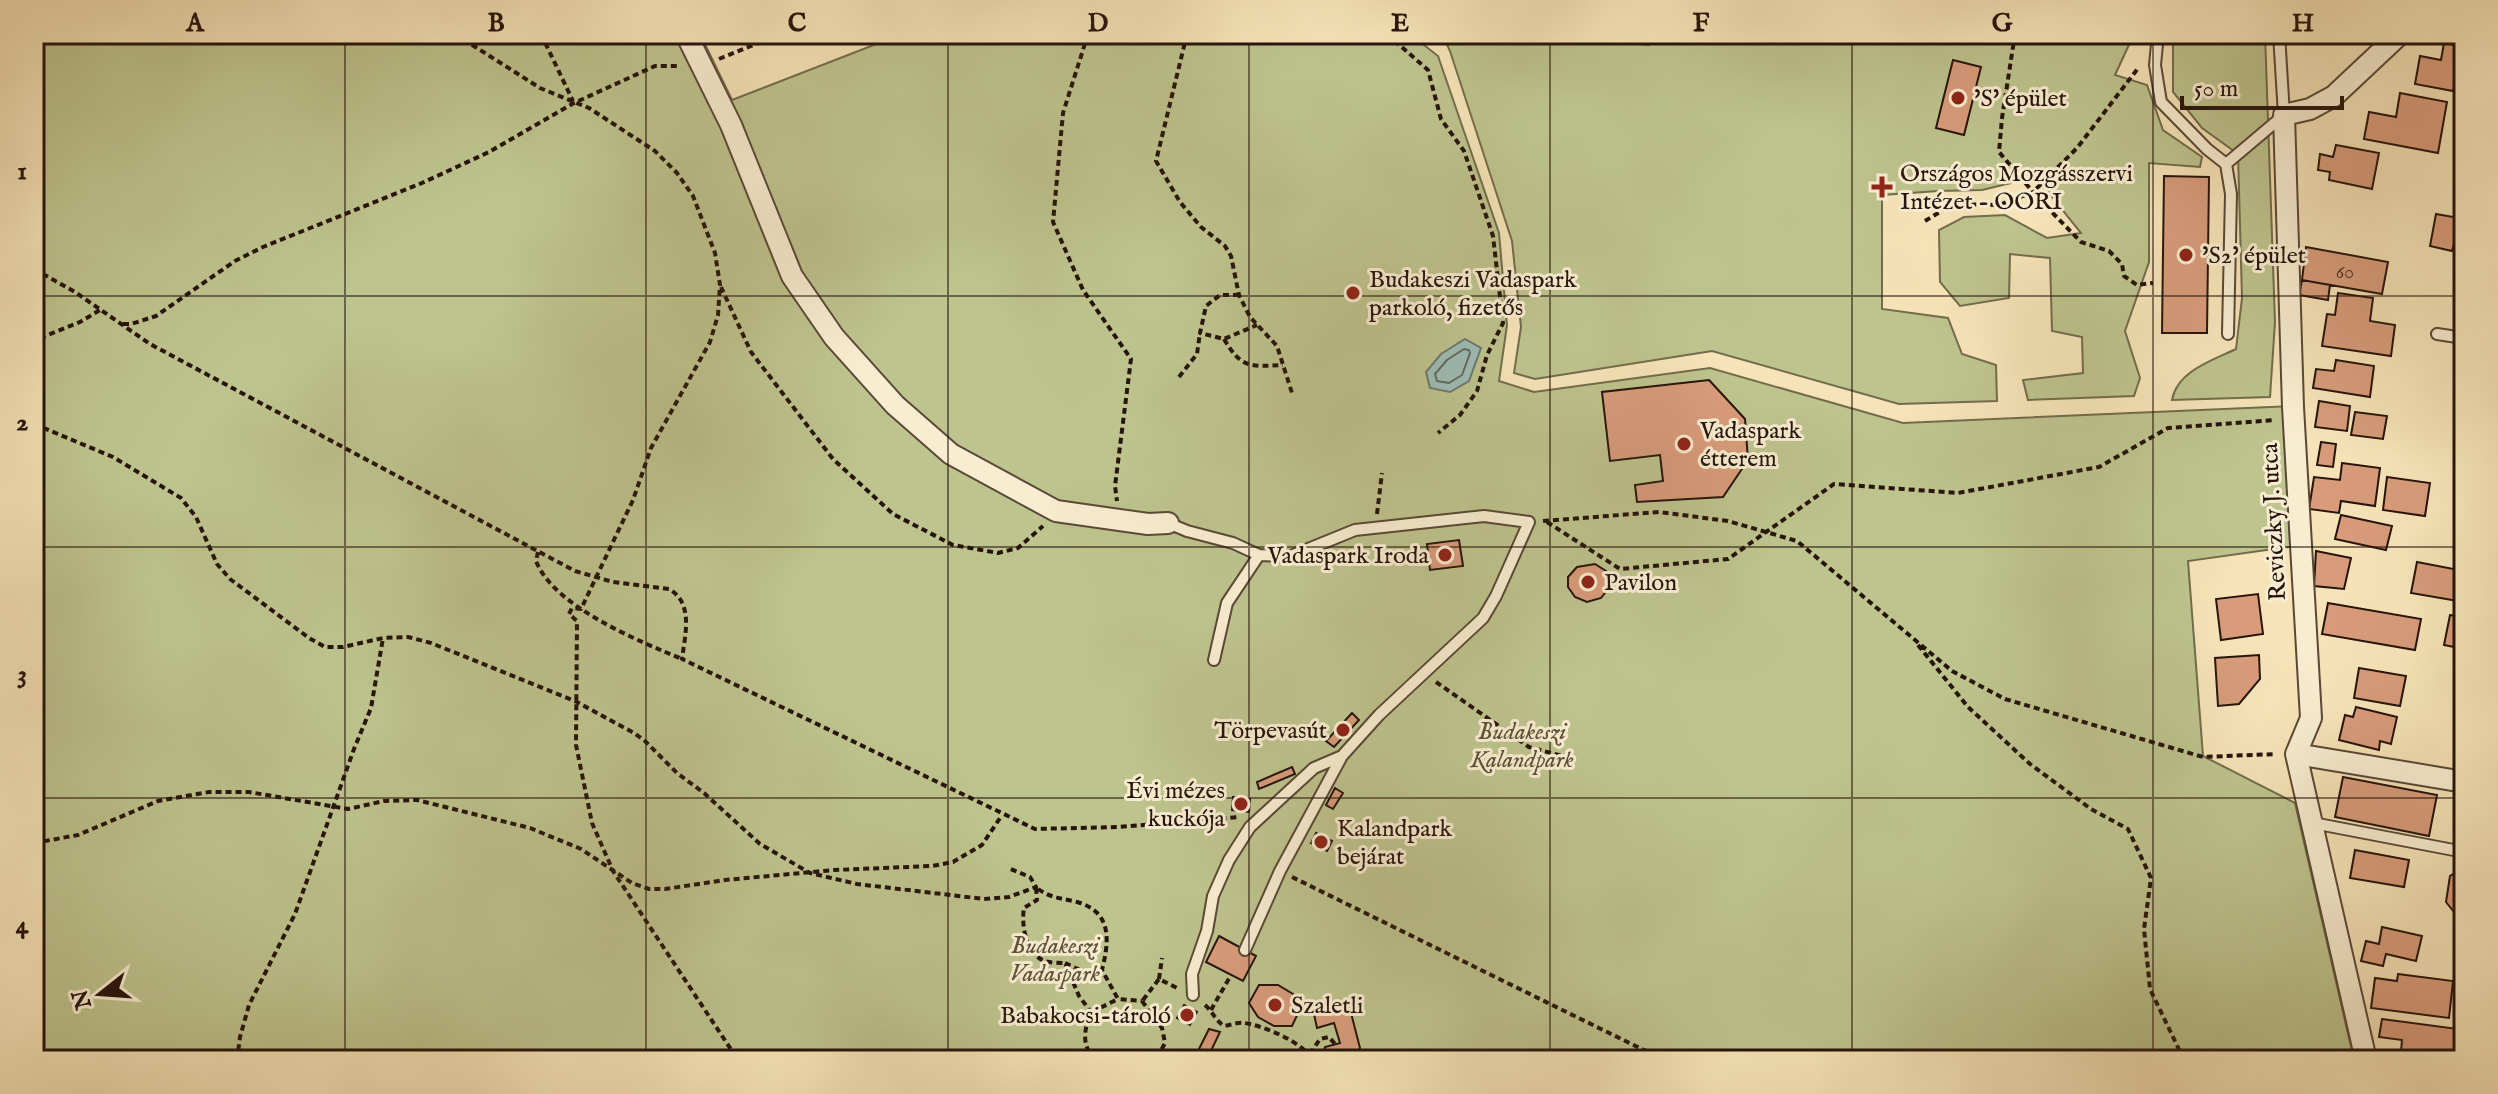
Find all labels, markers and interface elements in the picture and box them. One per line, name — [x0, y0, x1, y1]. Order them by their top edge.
text: A — [185, 7, 205, 40]
text: B — [487, 7, 505, 40]
text: C — [788, 7, 807, 40]
text: D — [1088, 7, 1109, 40]
text: E — [1391, 7, 1409, 40]
text: F — [1693, 7, 1710, 40]
text: G — [1992, 7, 2013, 40]
text: H — [2292, 7, 2314, 40]
scale bar — [2182, 60, 2342, 110]
text: 50 m — [2194, 74, 2238, 105]
place label: 'S' épület — [1974, 84, 2067, 115]
marker: 'S' épület — [1949, 89, 1967, 107]
text: 1 — [17, 155, 27, 188]
place label: Országos Mozgásszervi Intézet - OORI — [1900, 159, 2133, 218]
marker: Országos Mozgásszervi Intézet - OORI — [1871, 176, 1893, 198]
place label: 'S2' épület — [2202, 241, 2306, 272]
marker: 'S2' épület — [2177, 246, 2195, 264]
house number: 60 — [2336, 260, 2354, 285]
place label: Budakeszi Vadaspark parkoló, fizetős — [1369, 265, 1577, 324]
marker: Budakeszi Vadaspark parkoló, fizetős — [1344, 284, 1362, 302]
text: 2 — [16, 406, 28, 439]
place label: Vadaspark étterem — [1699, 416, 1801, 475]
marker: Vadaspark étterem — [1675, 435, 1693, 453]
street label: Reviczky J. utca — [2255, 441, 2294, 602]
place label: Vadaspark Iroda — [1266, 541, 1430, 572]
marker: Vadaspark Iroda — [1436, 546, 1454, 564]
place label: Pavilon — [1604, 568, 1677, 599]
marker: Pavilon — [1579, 573, 1597, 591]
text: 3 — [17, 658, 27, 691]
place label: Törpevasút — [1214, 716, 1327, 747]
park label: Budakeszi Kalandpark — [1469, 717, 1574, 776]
marker: Törpevasút — [1334, 721, 1352, 739]
place label: Évi mézes kuckója — [1126, 776, 1226, 835]
marker: Évi mézes kuckója — [1232, 795, 1250, 813]
place label: Kalandpark bejárat — [1337, 814, 1452, 873]
marker: Kalandpark bejárat — [1312, 833, 1330, 851]
text: 4 — [16, 909, 30, 942]
park label: Budakeszi Vadaspark — [1010, 931, 1101, 990]
north arrow — [60, 954, 140, 1034]
text: N — [67, 986, 99, 1013]
place label: Szaletli — [1291, 991, 1364, 1022]
marker: Szaletli — [1266, 996, 1284, 1014]
place label: Babakocsi-tároló — [1000, 1001, 1171, 1032]
marker: Babakocsi-tároló — [1178, 1006, 1196, 1024]

